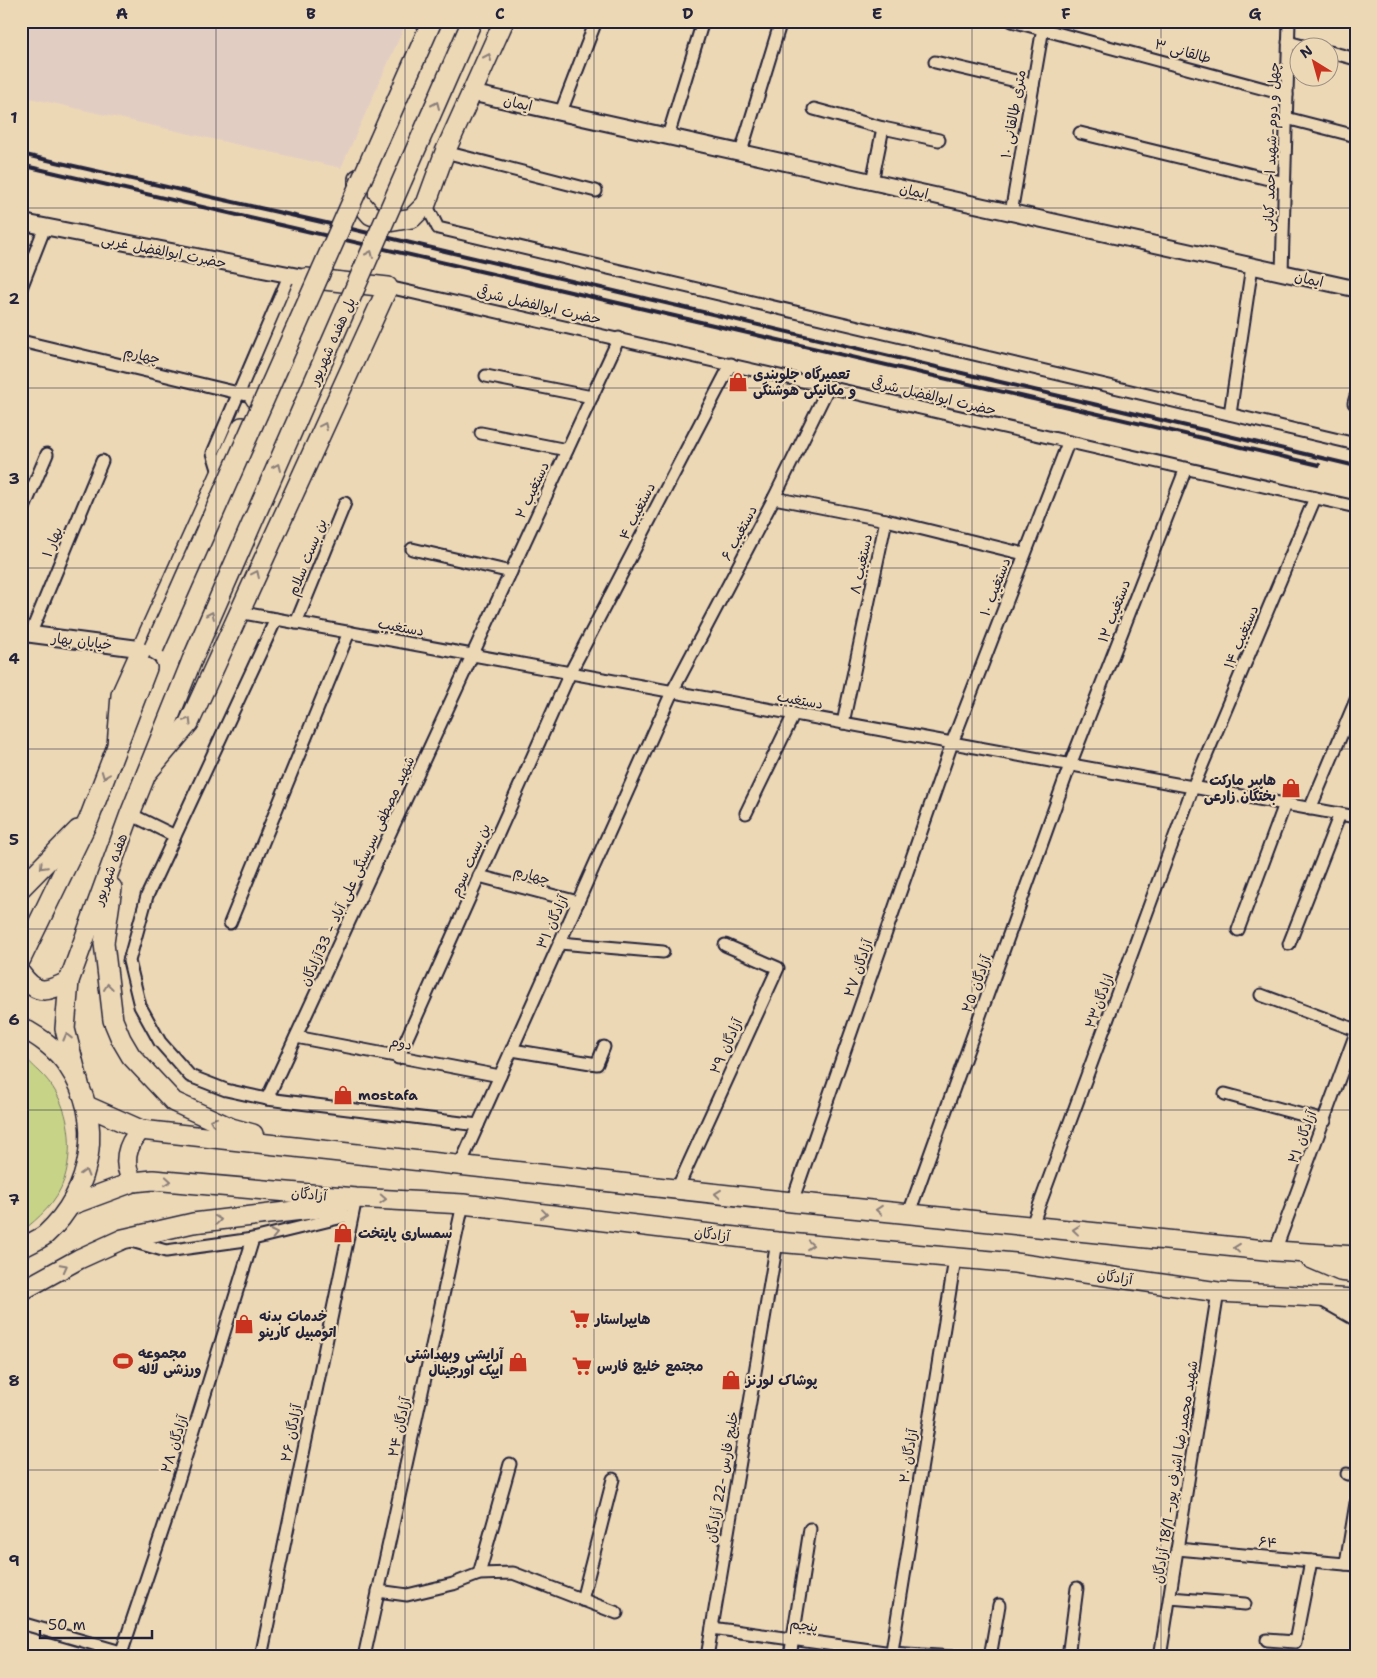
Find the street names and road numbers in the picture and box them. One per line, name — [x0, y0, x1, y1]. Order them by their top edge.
street label: طالقانی ۳ — [1153, 35, 1213, 67]
street label: چهل و دوم-شهید احمد کیانی — [1259, 62, 1285, 232]
street label: ۱۰ متری طالقانی — [996, 68, 1030, 160]
street label: ایمان — [502, 91, 534, 115]
street label: ایمان — [898, 179, 930, 203]
street label: حضرت ابوالفضل غربی — [100, 230, 228, 272]
street label: ایمان — [1293, 267, 1325, 291]
street label: حضرت ابوالفضل شرقی — [475, 282, 603, 328]
street label: پل هفده شهریور — [304, 294, 360, 389]
street label: چهارم — [122, 342, 162, 370]
street label: حضرت ابوالفضل شرقی — [870, 373, 998, 419]
street label: دستغیب ۲ — [511, 459, 553, 521]
street label: دستغیب ۴ — [615, 479, 659, 543]
street label: دستغیب ۶ — [717, 502, 761, 564]
street label: بن بست سلام — [283, 516, 332, 599]
street label: بهار ۱ — [38, 524, 66, 560]
street label: دستغیب ۸ — [846, 532, 876, 596]
street label: دستغیب ۱۰ — [976, 555, 1014, 619]
street label: دستغیب ۱۲ — [1094, 577, 1134, 645]
street label: دستغیب ۱۴ — [1220, 603, 1262, 671]
street label: دستغیب — [376, 614, 426, 640]
street label: خیابان بهار — [50, 628, 113, 654]
street label: دستغیب — [775, 687, 825, 713]
street label: شهید مصطفی سرسنگی علی آباد - 33آزادگان — [296, 753, 418, 989]
street label: بن بست سوم — [446, 821, 497, 901]
street label: هفده شهریور — [88, 831, 131, 908]
street label: چهارم — [511, 862, 552, 890]
street label: ۳۱ آزادگان — [532, 892, 572, 952]
street label: ۲۷ آزادگان — [840, 936, 876, 999]
street label: ۲۵ آزادگان — [957, 952, 995, 1015]
street label: ۲۳ازادگان — [1081, 971, 1117, 1031]
street label: ۲۹ آزادگان — [706, 1015, 746, 1077]
street label: دوم — [388, 1032, 414, 1056]
street label: ۲۱ آزادگان — [1284, 1108, 1320, 1166]
street label: آزادگان — [290, 1183, 328, 1205]
street label: آزادگان — [693, 1223, 731, 1245]
street label: آزادگان — [1096, 1266, 1134, 1288]
street label: شهید محمدرضا اشرف پور- 18/1 آزادگان — [1148, 1359, 1203, 1585]
street label: ۲۴ آزادگان — [384, 1395, 414, 1458]
street label: ۲۶ آزادگان — [277, 1402, 306, 1463]
street label: خلیج فارس -22 آزادگان — [702, 1410, 743, 1544]
street label: ۲۸ آزادگان — [157, 1412, 192, 1475]
street label: ۲۰ آزادگان — [895, 1427, 921, 1484]
street label: ۶۴ — [1258, 1532, 1278, 1552]
street label: پنجم — [789, 1614, 819, 1638]

